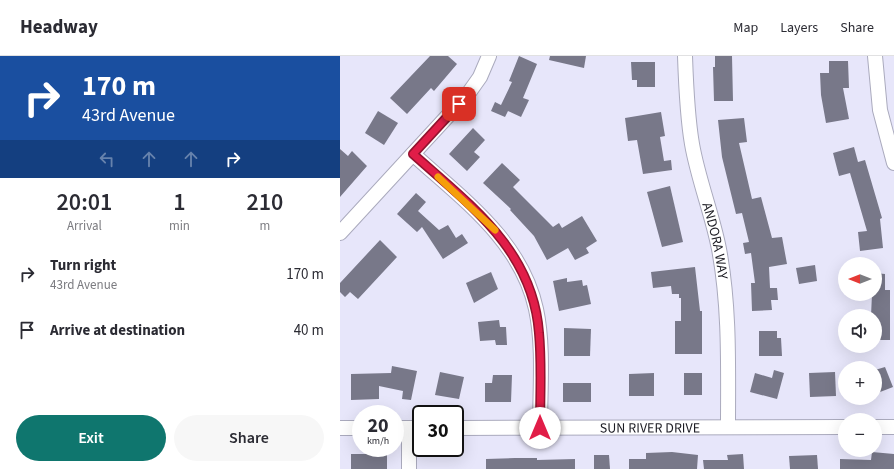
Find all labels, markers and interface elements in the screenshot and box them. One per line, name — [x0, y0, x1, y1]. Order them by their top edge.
text: Headway — [20, 14, 98, 41]
text: Map — [733, 18, 758, 38]
text: Layers — [780, 18, 818, 38]
text: Share — [840, 18, 874, 38]
text: 170 m — [82, 66, 156, 106]
icon: right — [16, 72, 68, 124]
pin — [442, 87, 476, 121]
icon: arrive — [448, 93, 470, 115]
text: 43rd Avenue — [82, 103, 175, 128]
icon: left — [96, 148, 118, 170]
icon: ahead — [138, 148, 160, 170]
icon: ahead — [180, 148, 202, 170]
icon: right — [222, 148, 244, 170]
text: 20:01 — [57, 185, 112, 220]
text: 1 — [173, 185, 186, 220]
text: 210 — [247, 185, 283, 220]
street label: ANDORA WAY — [697, 200, 733, 281]
text: Arrival — [67, 217, 102, 235]
text: min — [169, 217, 190, 235]
text: m — [260, 217, 270, 235]
text: Turn right — [50, 255, 116, 276]
north arrow — [838, 257, 882, 301]
map controls — [838, 257, 882, 457]
icon: right — [16, 263, 38, 285]
text: 170 m — [286, 264, 324, 285]
text: 43rd Avenue — [50, 276, 117, 294]
button: sound — [838, 309, 882, 353]
icon: arrive — [16, 319, 38, 341]
text: Arrive at destination — [50, 320, 185, 341]
text: 40 m — [294, 320, 324, 341]
button: + — [838, 361, 882, 405]
speed limit sign: 30 — [412, 405, 464, 457]
position arrow — [519, 407, 561, 449]
text: 20 — [367, 412, 389, 440]
button: − — [838, 413, 882, 457]
button: Exit — [16, 415, 166, 461]
button: Share — [174, 415, 324, 461]
street label: SUN RIVER DRIVE — [600, 418, 700, 439]
text: km/h — [367, 434, 389, 448]

